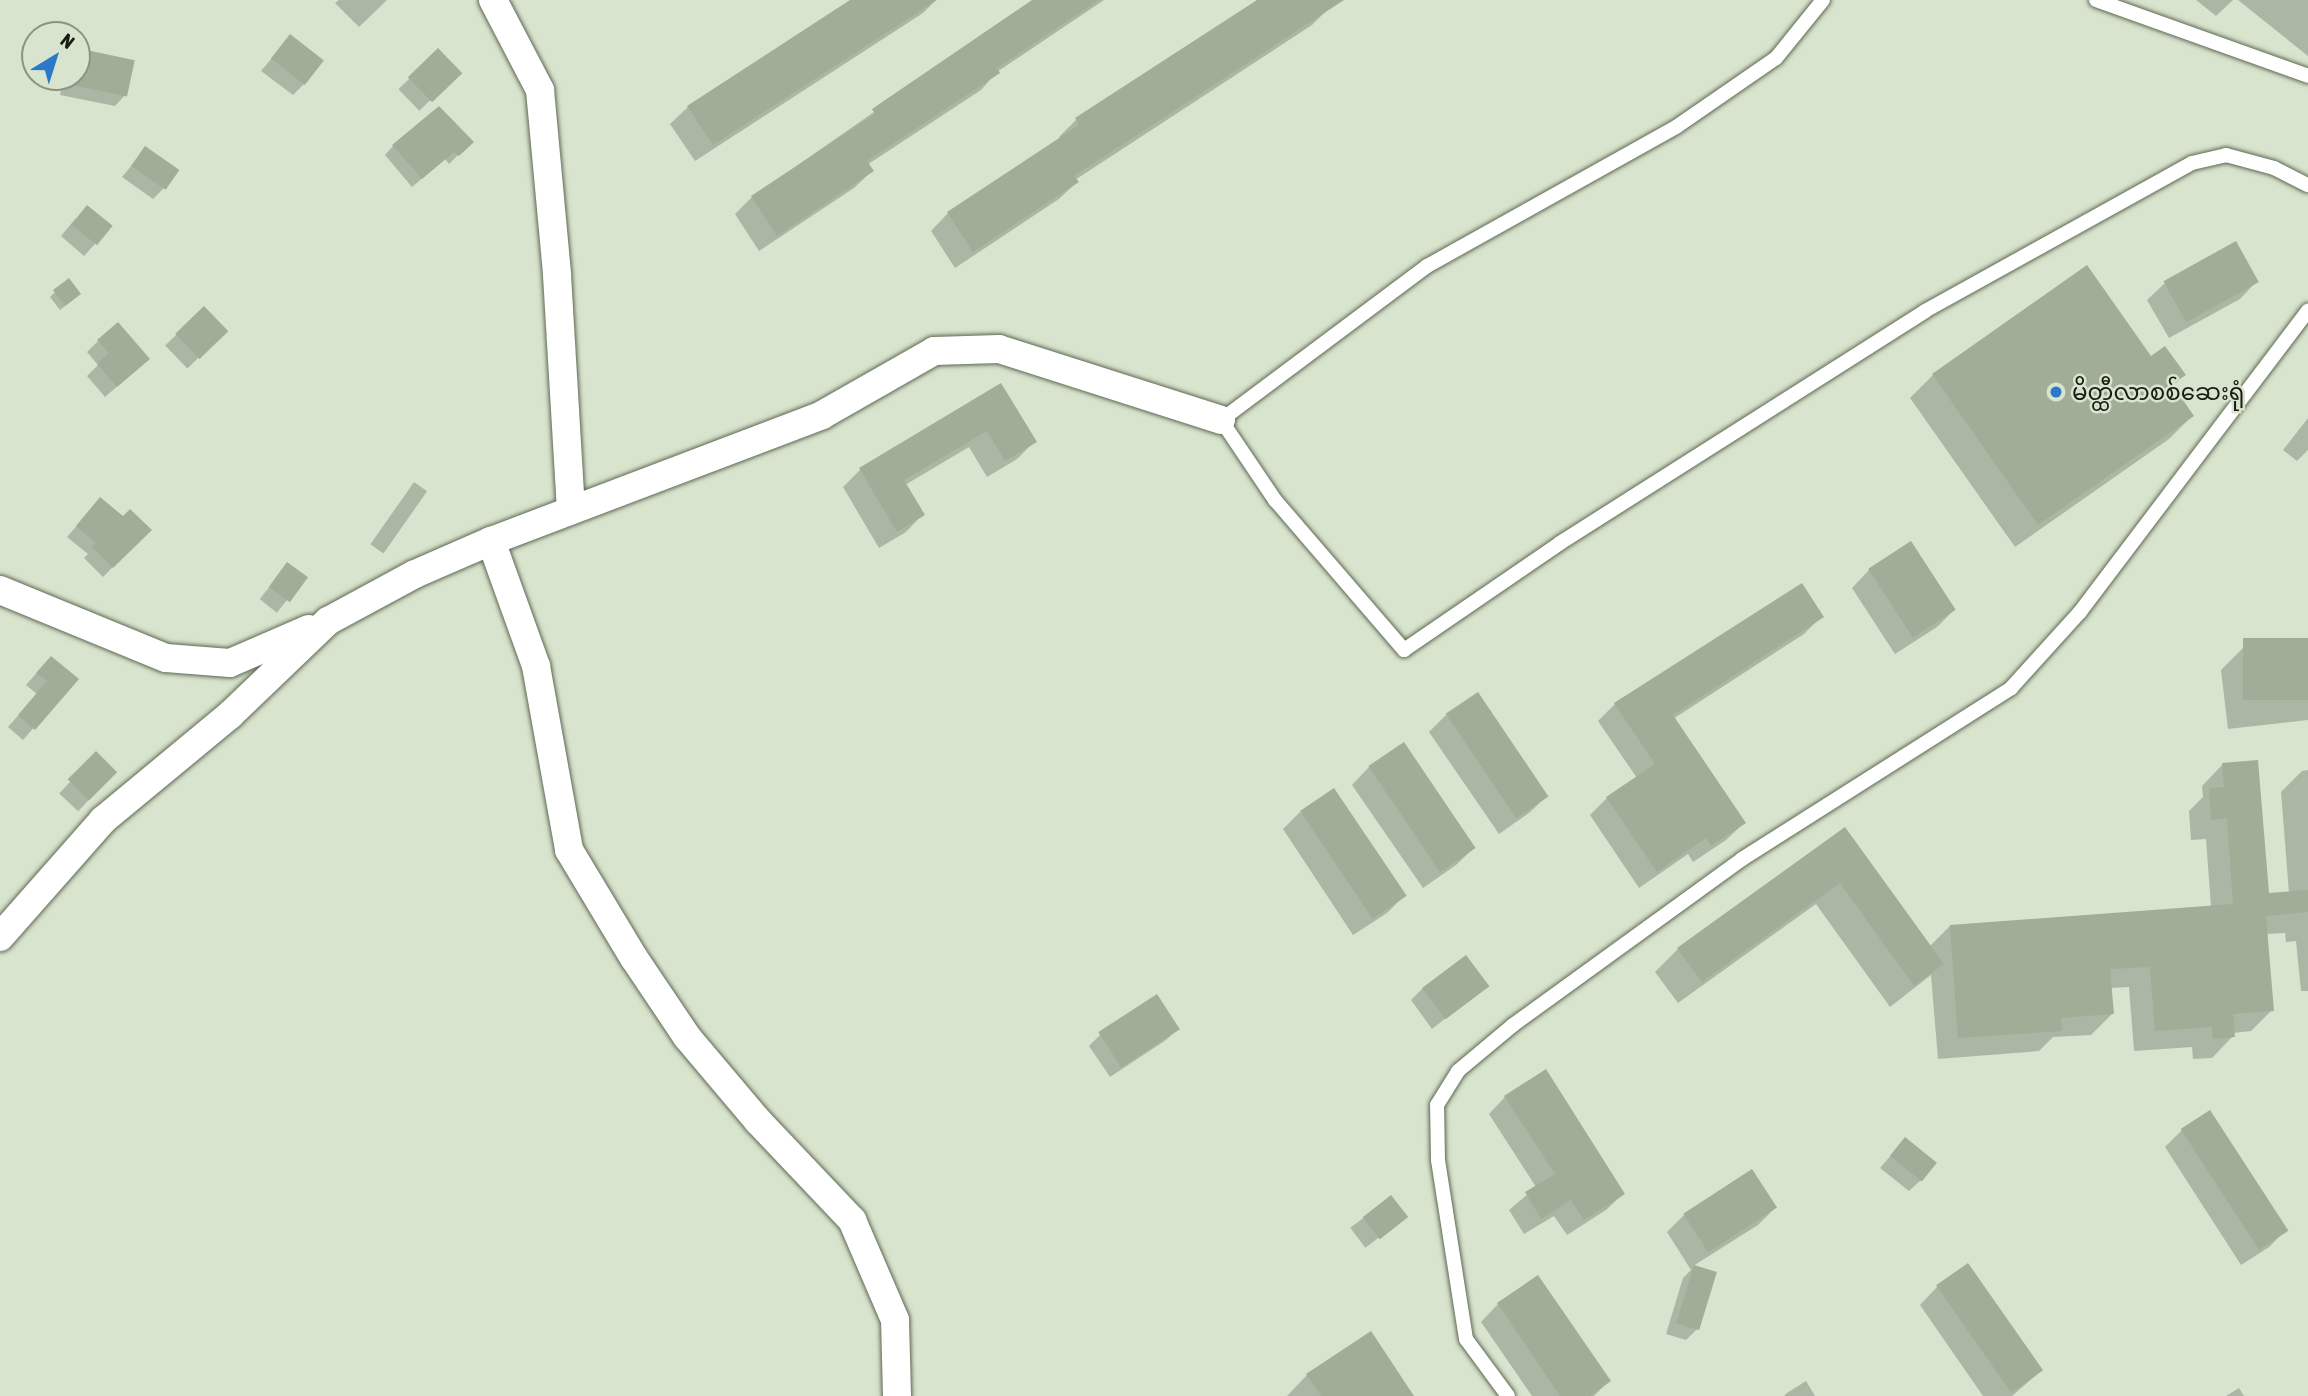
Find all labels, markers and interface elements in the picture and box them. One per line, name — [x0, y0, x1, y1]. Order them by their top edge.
north arrow — [21, 21, 91, 91]
text: N — [57, 29, 79, 53]
place label: မိတ္ထီလာစစ်ဆေးရုံ — [2072, 378, 2244, 406]
marker: မိတ္ထီလာစစ်ဆေးရုံ — [2046, 382, 2066, 402]

